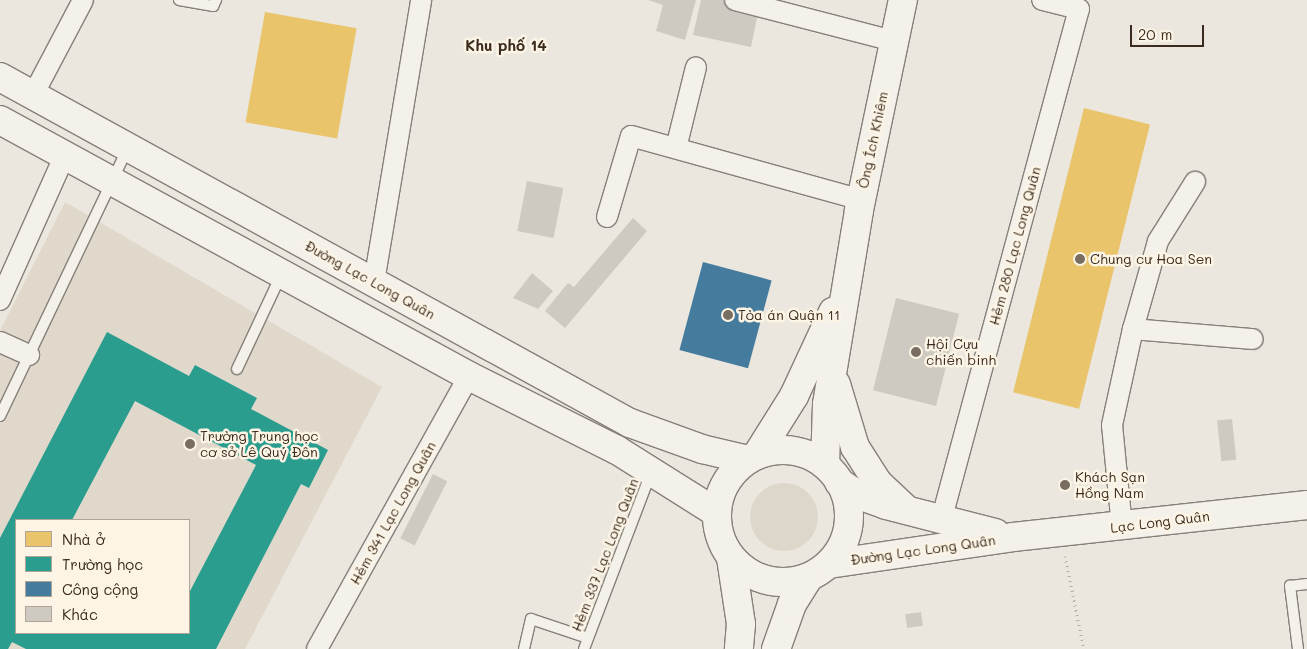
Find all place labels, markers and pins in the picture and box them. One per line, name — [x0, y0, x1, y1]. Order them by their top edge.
place label: Chung cư Hoa Sen — [1090, 251, 1212, 267]
marker: Chung cư Hoa Sen — [1074, 253, 1086, 265]
place label: Tòa án Quận 11 — [738, 307, 840, 323]
marker: Tòa án Quận 11 — [722, 309, 734, 321]
place label: Hội Cựu chiến binh — [926, 336, 996, 368]
marker: Hội Cựu chiến binh — [910, 346, 922, 358]
place label: Trường Trung học cơ sở Lê Quý Đôn — [200, 428, 318, 461]
marker: Trường Trung học cơ sở Lê Quý Đôn — [184, 438, 196, 450]
place label: Khách Sạn Hồng Nam — [1075, 469, 1145, 502]
marker: Khách Sạn Hồng Nam — [1059, 479, 1071, 491]

